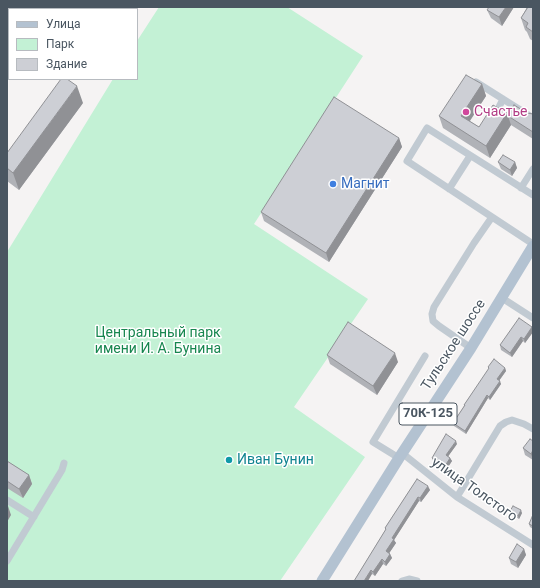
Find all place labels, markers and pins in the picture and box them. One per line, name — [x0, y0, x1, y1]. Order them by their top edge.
place label: Счастье — [474, 104, 527, 120]
marker: Счастье — [461, 107, 471, 117]
place label: Магнит — [341, 176, 390, 192]
marker: Магнит — [328, 179, 338, 189]
place label: Иван Бунин — [237, 452, 314, 468]
marker: Иван Бунин — [224, 455, 234, 465]

